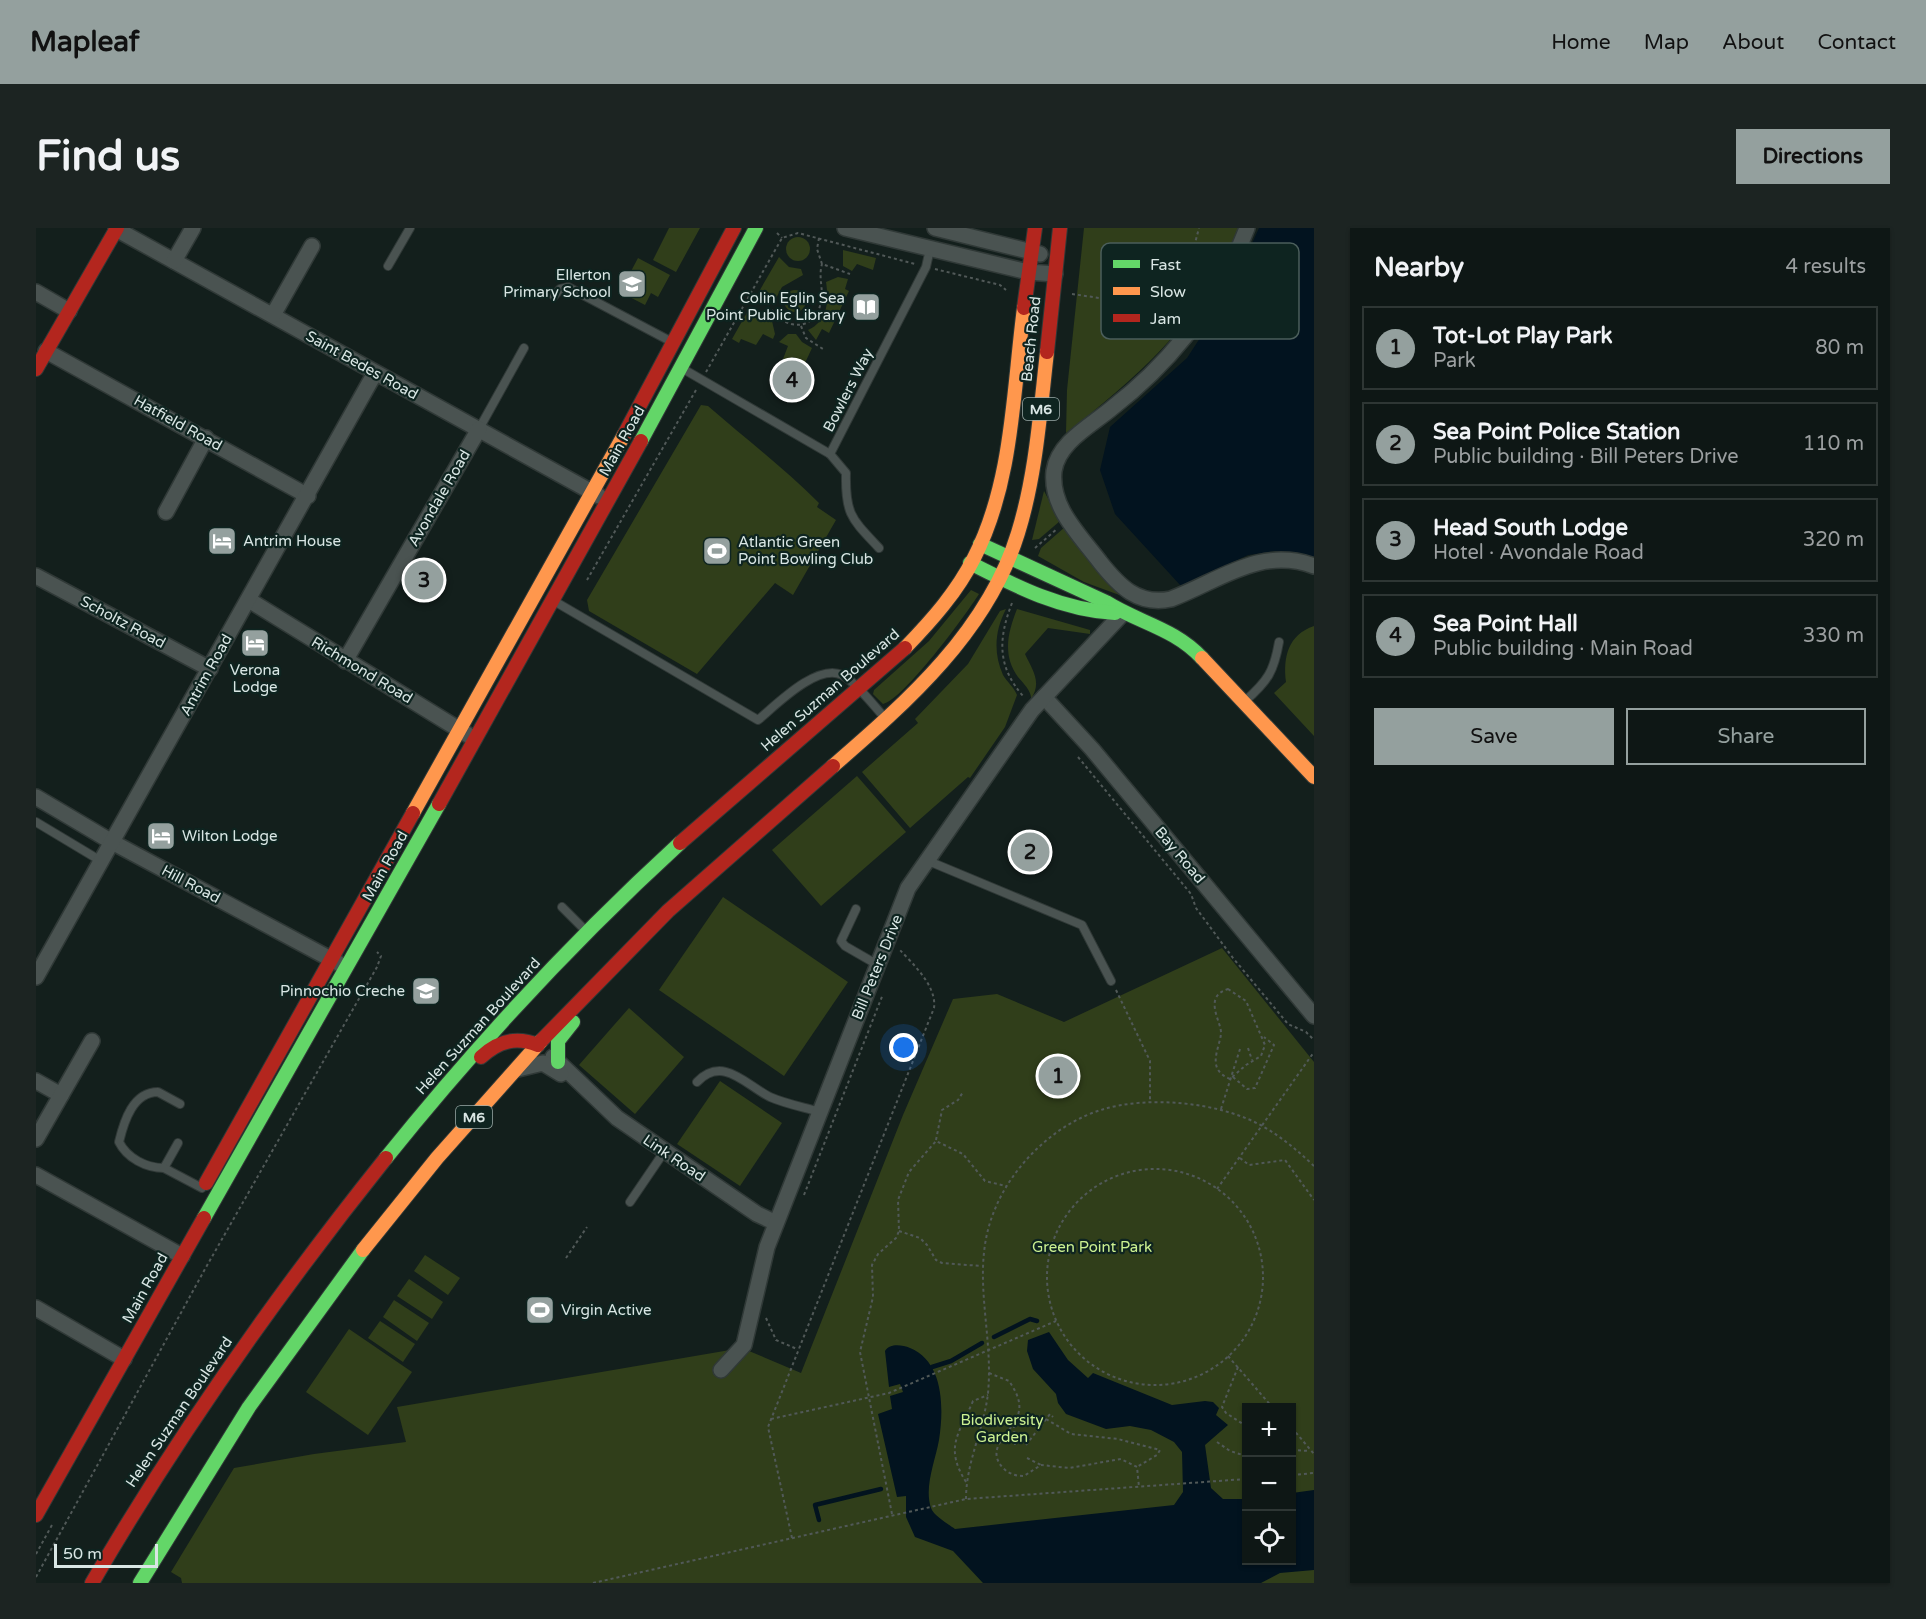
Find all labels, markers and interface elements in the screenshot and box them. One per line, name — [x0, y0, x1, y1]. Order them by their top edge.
text: Mapleaf — [30, 25, 139, 59]
text: Home — [1551, 30, 1611, 55]
text: Map — [1644, 30, 1689, 55]
text: About — [1722, 30, 1784, 55]
text: Contact — [1817, 30, 1896, 55]
button: Directions — [1736, 129, 1890, 184]
text: Find us — [36, 131, 180, 182]
legend — [1101, 243, 1299, 339]
text: Nearby — [1374, 252, 1464, 283]
text: Fast — [1150, 255, 1181, 275]
text: 4 results — [1786, 255, 1866, 279]
place label: Ellerton Primary School — [503, 266, 611, 301]
school or university icon: Ellerton Primary School — [616, 268, 648, 300]
text: Slow — [1150, 282, 1186, 302]
place label: Colin Eglin Sea Point Public Library — [706, 289, 845, 324]
library icon: Colin Eglin Sea Point Public Library — [850, 291, 882, 323]
street label: Beach Road — [1018, 295, 1044, 383]
text: Jam — [1150, 309, 1181, 329]
text: Tot-Lot Play Park — [1433, 323, 1613, 349]
street label: Saint Bedes Road — [303, 327, 421, 403]
text: 1 — [1389, 336, 1402, 360]
text: 80 m — [1815, 336, 1864, 360]
street label: Bowlers Way — [819, 345, 877, 435]
text: Park — [1433, 349, 1476, 373]
pin: 4 — [772, 358, 812, 402]
street label: Hatfield Road — [131, 391, 225, 455]
road number: M6 — [1023, 398, 1059, 420]
street label: Main Road — [595, 403, 649, 479]
text: Sea Point Police Station — [1433, 419, 1681, 445]
text: 2 — [1389, 432, 1402, 456]
text: 110 m — [1803, 432, 1864, 456]
text: Public building · Bill Peters Drive — [1433, 445, 1739, 469]
street label: Avondale Road — [404, 447, 474, 549]
text: Head South Lodge — [1433, 515, 1628, 541]
hotel icon: Antrim House — [206, 525, 238, 557]
text: 3 — [1389, 528, 1402, 552]
text: 320 m — [1803, 528, 1864, 552]
place label: Antrim House — [243, 532, 341, 550]
place label: Atlantic Green Point Bowling Club — [738, 533, 873, 568]
sports icon: Atlantic Green Point Bowling Club — [701, 535, 733, 567]
text: Hotel · Avondale Road — [1433, 541, 1644, 565]
pin: 3 — [404, 558, 444, 602]
street label: Scholtz Road — [77, 592, 169, 652]
text: Sea Point Hall — [1433, 611, 1578, 637]
text: 4 — [1389, 624, 1402, 648]
text: 330 m — [1803, 624, 1864, 648]
street label: Helen Suzman Boulevard — [757, 625, 903, 755]
hotel icon: Verona Lodge — [239, 627, 271, 659]
street label: Antrim Road — [176, 631, 236, 719]
street label: Richmond Road — [308, 633, 416, 707]
text: Public building · Main Road — [1433, 637, 1693, 661]
place label: Verona Lodge — [230, 661, 280, 696]
button: Save — [1374, 708, 1614, 765]
button: Share — [1626, 708, 1866, 765]
hotel icon: Wilton Lodge — [145, 820, 177, 852]
street label: Bay Road — [1151, 823, 1209, 887]
place label: Wilton Lodge — [182, 827, 277, 845]
street label: Main Road — [358, 828, 412, 904]
pin: 2 — [1010, 830, 1050, 874]
street label: Hill Road — [159, 861, 223, 907]
street label: Bill Peters Drive — [848, 912, 906, 1022]
street label: Helen Suzman Boulevard — [412, 954, 544, 1098]
school or university icon: Pinnochio Creche — [410, 975, 442, 1007]
place label: Pinnochio Creche — [280, 982, 405, 1000]
your location — [889, 1033, 918, 1062]
pin: 1 — [1038, 1054, 1078, 1098]
road number: M6 — [456, 1106, 492, 1128]
street label: Link Road — [639, 1131, 709, 1185]
park label: Green Point Park — [1032, 1238, 1152, 1256]
street label: Main Road — [118, 1250, 172, 1326]
sports icon: Virgin Active — [524, 1294, 556, 1326]
place label: Virgin Active — [561, 1301, 652, 1319]
street label: Helen Suzman Boulevard — [122, 1333, 236, 1491]
map controls — [1242, 1403, 1296, 1565]
button: + — [1242, 1403, 1296, 1457]
park label: Biodiversity Garden — [960, 1411, 1044, 1446]
button: − — [1242, 1457, 1296, 1511]
button: locate — [1242, 1511, 1296, 1565]
scale bar — [54, 1541, 158, 1568]
text: 50 m — [63, 1544, 102, 1564]

